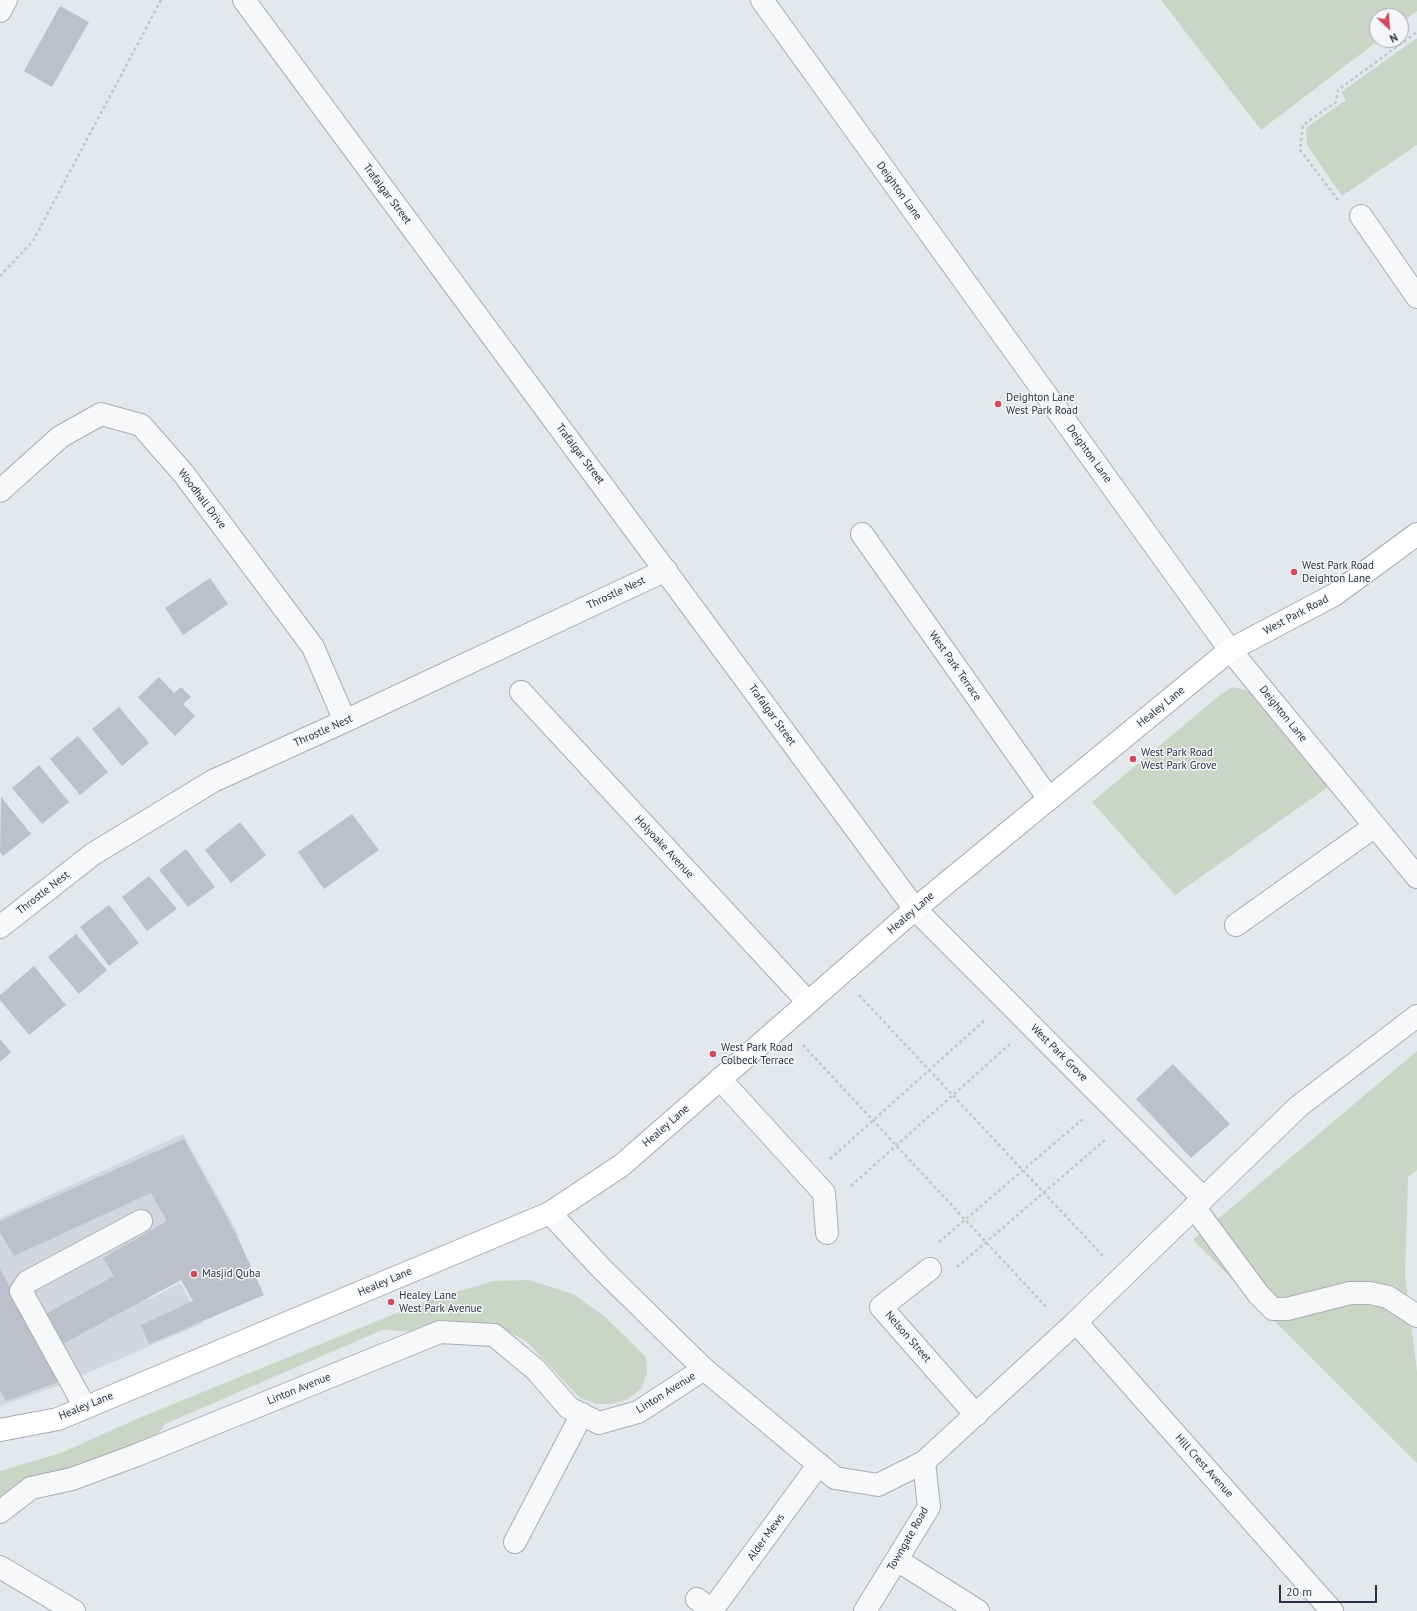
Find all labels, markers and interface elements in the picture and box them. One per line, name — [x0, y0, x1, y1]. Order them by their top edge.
north arrow — [1369, 8, 1409, 48]
text: N — [1388, 30, 1400, 46]
street label: Deighton Lane — [873, 159, 925, 223]
street label: Trafalgar Street — [360, 161, 414, 227]
place label: Deighton Lane West Park Road — [1006, 391, 1078, 417]
marker: Deighton Lane West Park Road — [993, 399, 1003, 409]
street label: Trafalgar Street — [553, 421, 607, 487]
street label: Deighton Lane — [1063, 422, 1115, 486]
street label: Woodhall Drive — [175, 466, 229, 532]
place label: West Park Road Deighton Lane — [1302, 559, 1374, 585]
marker: West Park Road Deighton Lane — [1289, 567, 1299, 577]
street label: Throstle Nest — [585, 574, 647, 612]
street label: West Park Road — [1261, 592, 1331, 638]
street label: West Park Terrace — [926, 629, 984, 703]
street label: Trafalgar Street — [745, 682, 799, 748]
street label: Deighton Lane — [1256, 683, 1310, 745]
street label: Healey Lane — [1134, 684, 1188, 730]
street label: Throstle Nest — [291, 712, 355, 750]
place label: West Park Road West Park Grove — [1141, 746, 1217, 772]
marker: West Park Road West Park Grove — [1128, 754, 1138, 764]
street label: Holyoake Avenue — [632, 813, 696, 881]
street label: Throstle Nest — [14, 868, 72, 918]
street label: Healey Lane — [885, 889, 937, 937]
street label: West Park Grove — [1028, 1022, 1090, 1084]
place label: West Park Road Colbeck Terrace — [721, 1041, 794, 1067]
marker: West Park Road Colbeck Terrace — [708, 1049, 718, 1059]
street label: Healey Lane — [640, 1102, 692, 1150]
street label: Healey Lane — [356, 1265, 414, 1299]
place label: Masjid Quba — [202, 1267, 260, 1281]
marker: Masjid Quba — [189, 1269, 199, 1279]
place label: Healey Lane West Park Avenue — [399, 1289, 482, 1315]
marker: Healey Lane West Park Avenue — [386, 1297, 396, 1307]
street label: Nelson Street — [882, 1309, 934, 1365]
street label: Linton Avenue — [265, 1370, 333, 1408]
street label: Linton Avenue — [634, 1370, 698, 1416]
street label: Healey Lane — [57, 1389, 115, 1423]
street label: Hill Crest Avenue — [1172, 1432, 1236, 1500]
street label: Towngate Road — [884, 1505, 932, 1573]
street label: Alder Mews — [745, 1511, 787, 1563]
scale bar — [1281, 1577, 1379, 1603]
text: 20 m — [1286, 1584, 1312, 1599]

